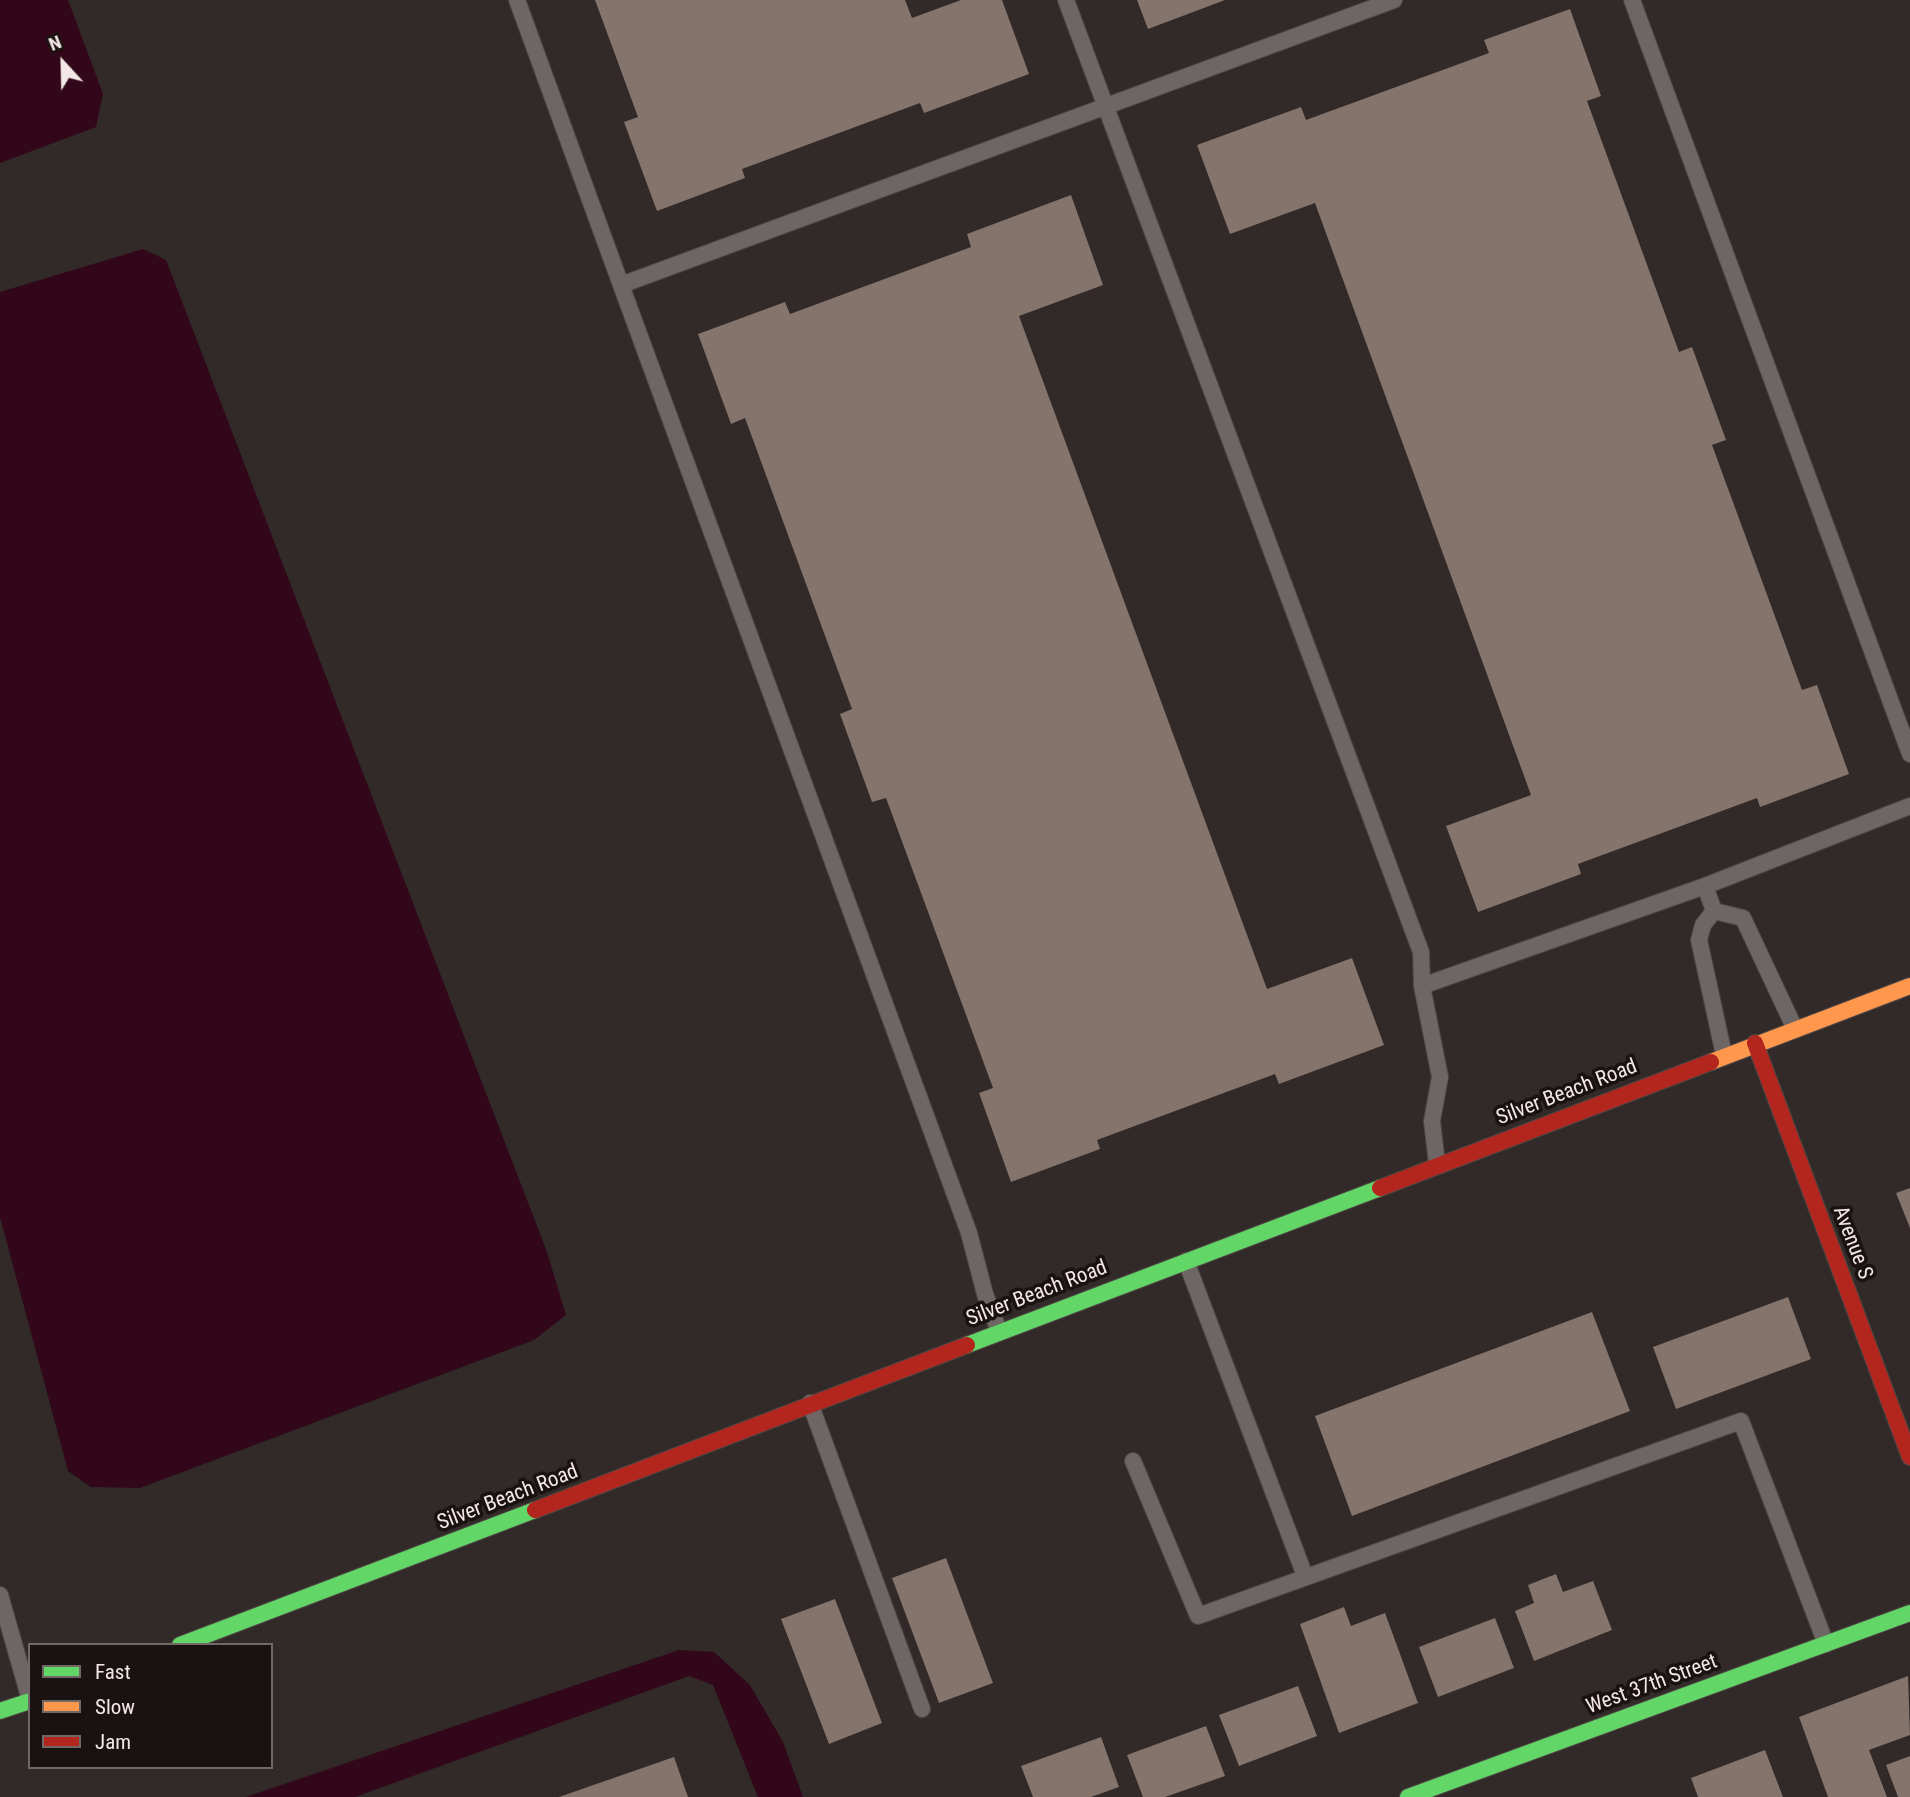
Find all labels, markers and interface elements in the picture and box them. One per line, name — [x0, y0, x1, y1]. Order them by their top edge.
north arrow — [28, 28, 98, 98]
text: N — [45, 30, 65, 56]
street label: Silver Beach Road — [1493, 1055, 1641, 1131]
street label: Avenue S — [1827, 1203, 1877, 1283]
street label: Silver Beach Road — [963, 1256, 1111, 1332]
street label: Silver Beach Road — [434, 1460, 582, 1536]
legend — [28, 1643, 273, 1769]
street label: West 37th Street — [1583, 1650, 1721, 1720]
text: Fast — [95, 1660, 131, 1684]
text: Slow — [95, 1695, 135, 1719]
text: Jam — [95, 1730, 131, 1754]

